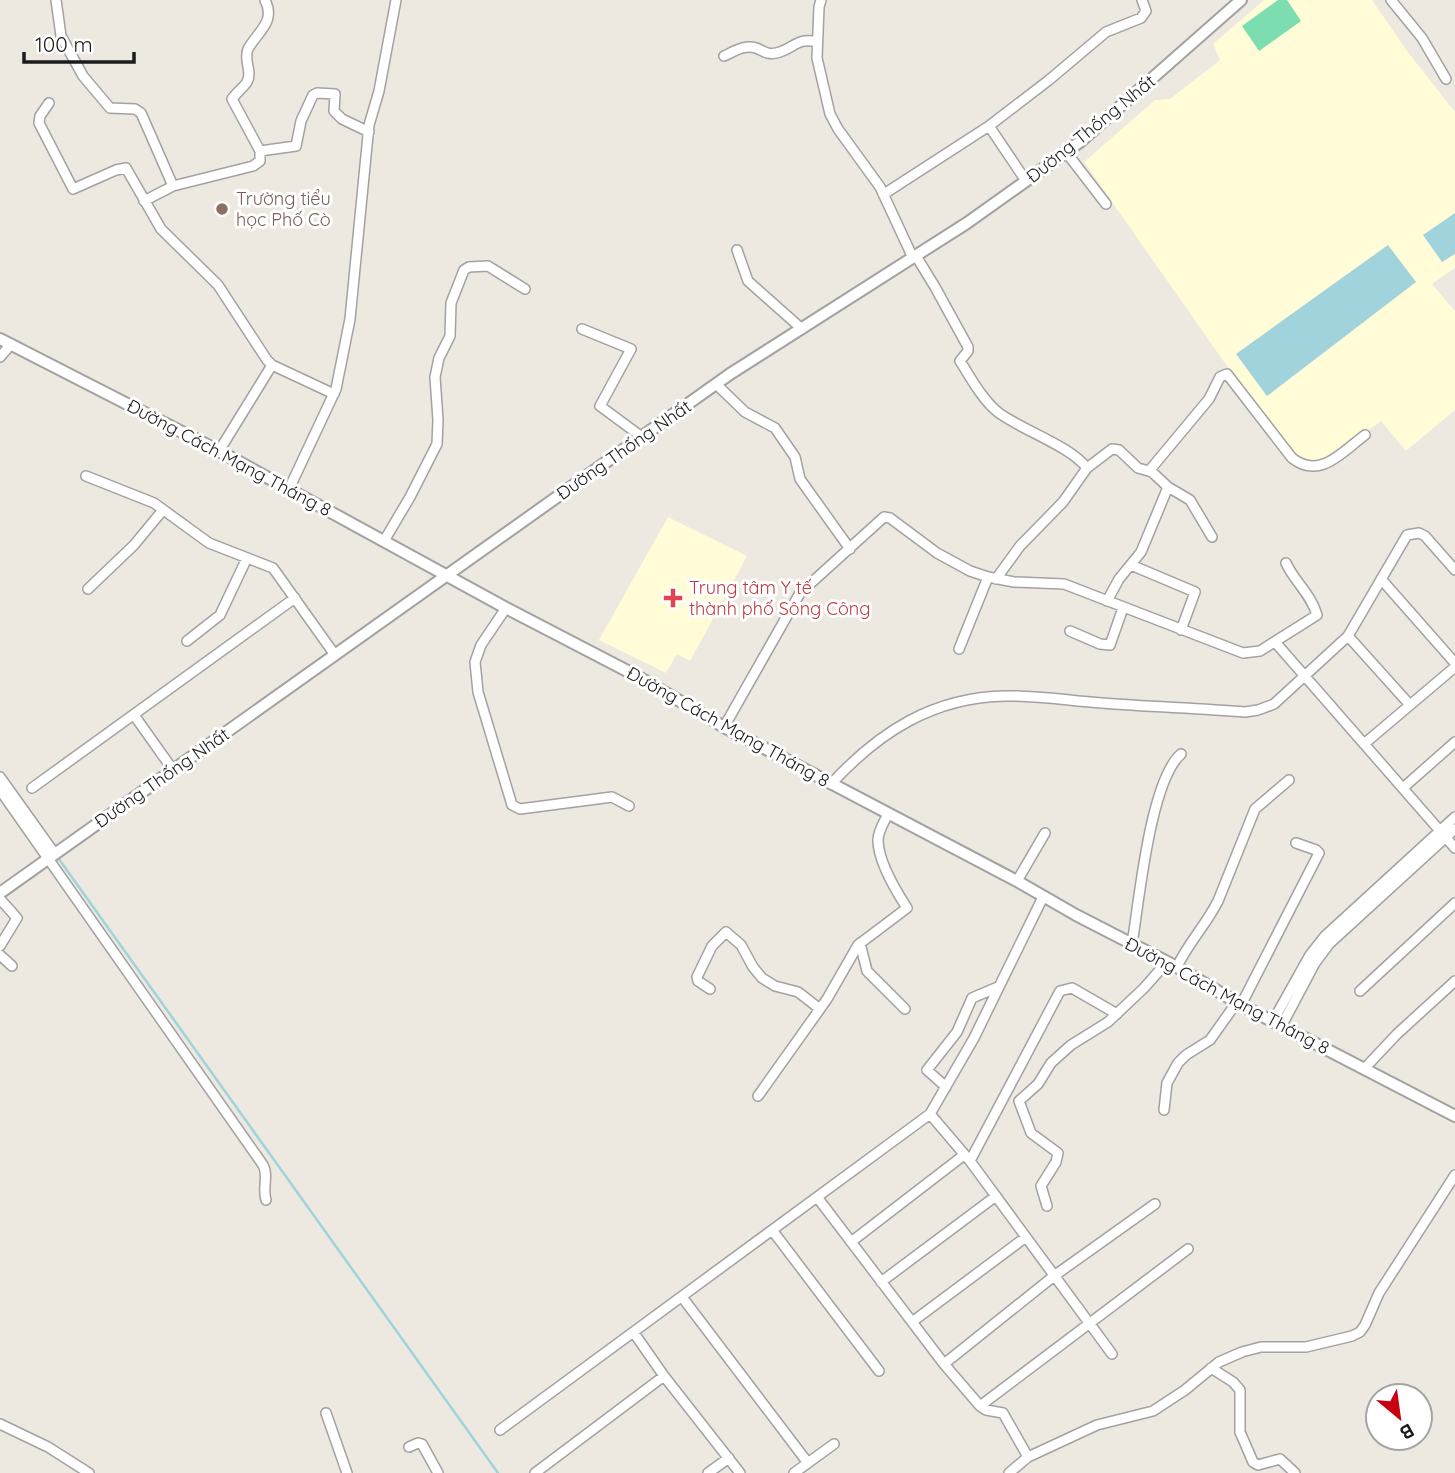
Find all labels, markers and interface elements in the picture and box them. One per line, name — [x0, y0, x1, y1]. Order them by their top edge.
scale bar — [24, 21, 135, 65]
text: 100 m — [35, 31, 93, 57]
street label: Đường Thống Nhất — [1021, 69, 1160, 188]
place label: Trường tiểu học Phố Cò — [236, 187, 331, 231]
marker: Trường tiểu học Phố Cò — [214, 201, 230, 217]
street label: Đường Cách Mạng Tháng 8 — [123, 394, 335, 521]
street label: Đường Thống Nhất — [552, 394, 696, 505]
place label: Trung tâm Y tế thành phố Sông Công — [689, 576, 871, 620]
marker: Trung tâm Y tế thành phố Sông Công — [663, 588, 683, 608]
street label: Đường Cách Mạng Tháng 8 — [623, 661, 834, 792]
street label: Đường Thống Nhất — [90, 722, 234, 833]
street label: Đường Cách Mạng Tháng 8 — [1121, 932, 1333, 1059]
north arrow — [1364, 1382, 1434, 1452]
text: B — [1396, 1418, 1419, 1445]

